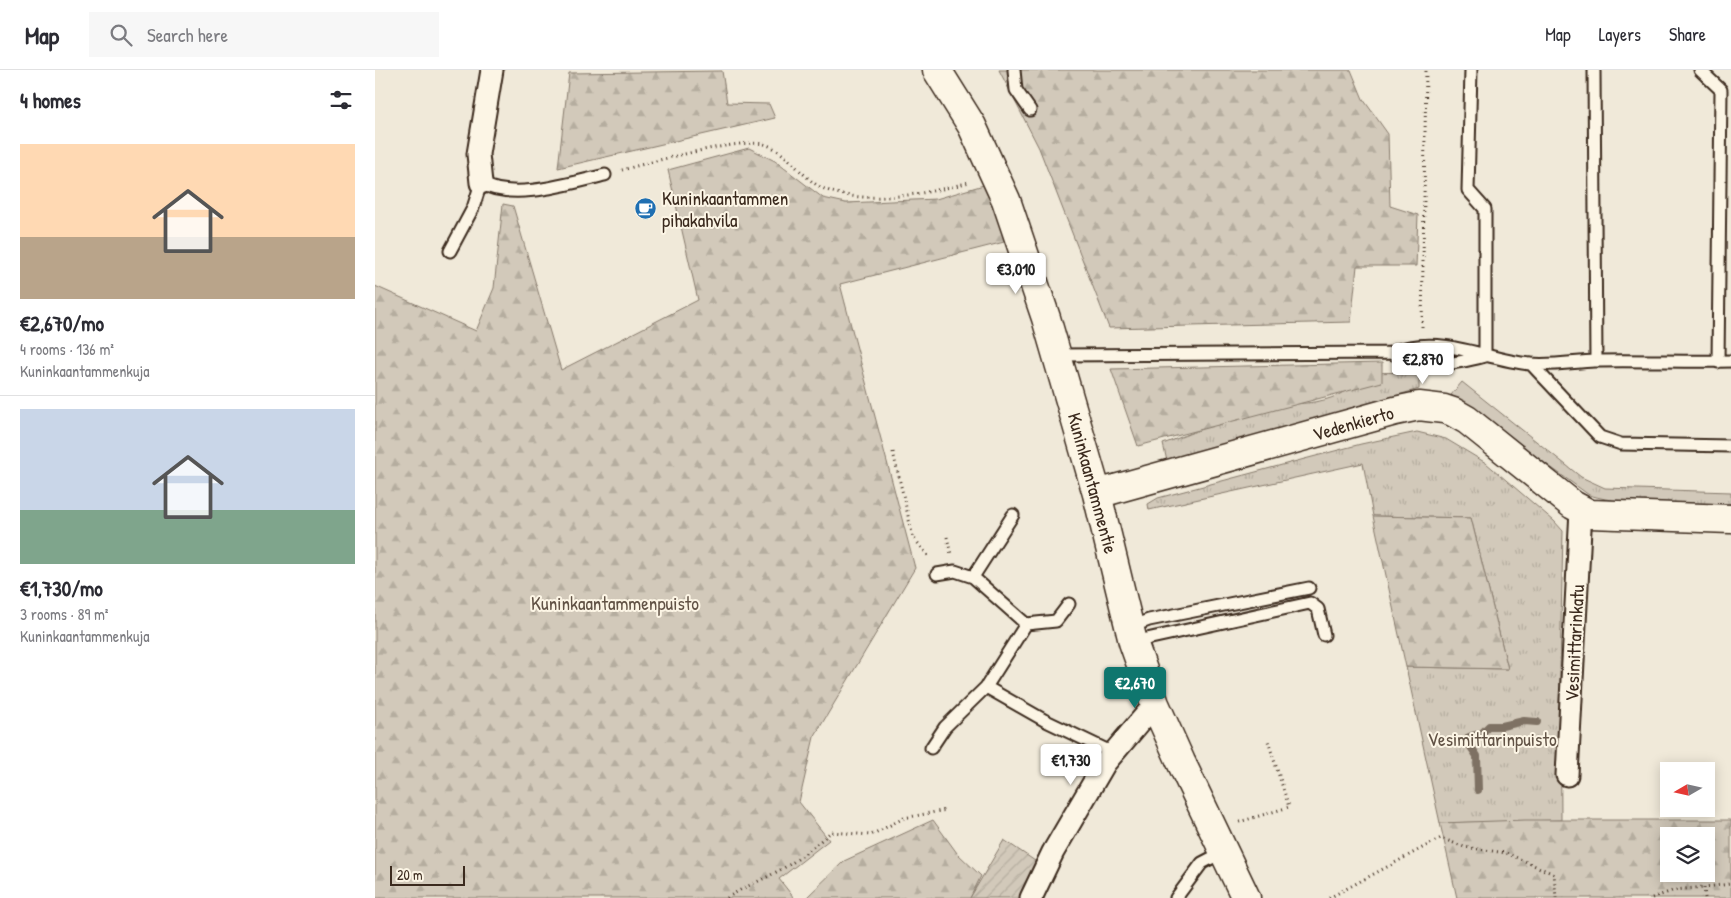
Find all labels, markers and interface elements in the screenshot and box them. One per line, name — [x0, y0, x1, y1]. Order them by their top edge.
search box — [89, 12, 439, 57]
text: Map — [25, 19, 59, 51]
icon: search — [107, 21, 135, 49]
text: Search here — [147, 22, 228, 48]
text: Map — [1545, 22, 1571, 47]
text: Layers — [1599, 22, 1641, 47]
text: Share — [1669, 22, 1706, 47]
text: 4 homes — [20, 86, 81, 115]
icon: filters — [327, 86, 355, 114]
icon: home — [143, 176, 233, 266]
place label: Kuninkaantammen pihakahvila — [662, 185, 788, 233]
cafe icon: Kuninkaantammen pihakahvila — [634, 197, 658, 221]
pin: €3,010 — [975, 252, 1057, 295]
text: €3,010 — [997, 258, 1035, 280]
text: €2,670/mo — [20, 309, 104, 338]
text: 4 rooms · 136 m² — [20, 338, 114, 360]
pin: €2,870 — [1382, 342, 1464, 385]
text: €2,870 — [1403, 348, 1443, 370]
text: Kuninkaantammenkuja — [20, 360, 149, 382]
street label: Vedenkierto — [1310, 399, 1397, 447]
street label: Kuninkaantammentie — [1062, 410, 1124, 557]
icon: home — [143, 442, 233, 532]
text: €1,730/mo — [20, 574, 103, 603]
street label: Vesimittarinkatu — [1558, 583, 1590, 702]
park label: Kuninkaantammenpuisto — [531, 590, 699, 616]
text: 3 rooms · 89 m² — [20, 603, 109, 625]
text: Kuninkaantammenkuja — [20, 625, 149, 647]
pin: €2,670 — [1094, 666, 1176, 709]
text: €2,670 — [1115, 672, 1155, 694]
park label: Vesimittarinpuisto — [1427, 726, 1557, 752]
pin: €1,730 — [1030, 744, 1112, 786]
text: €1,730 — [1052, 749, 1091, 771]
north arrow — [1660, 762, 1715, 818]
map controls — [1660, 762, 1715, 882]
button: layers — [1660, 827, 1715, 882]
scale bar — [390, 863, 465, 886]
text: 20 m — [397, 865, 423, 884]

